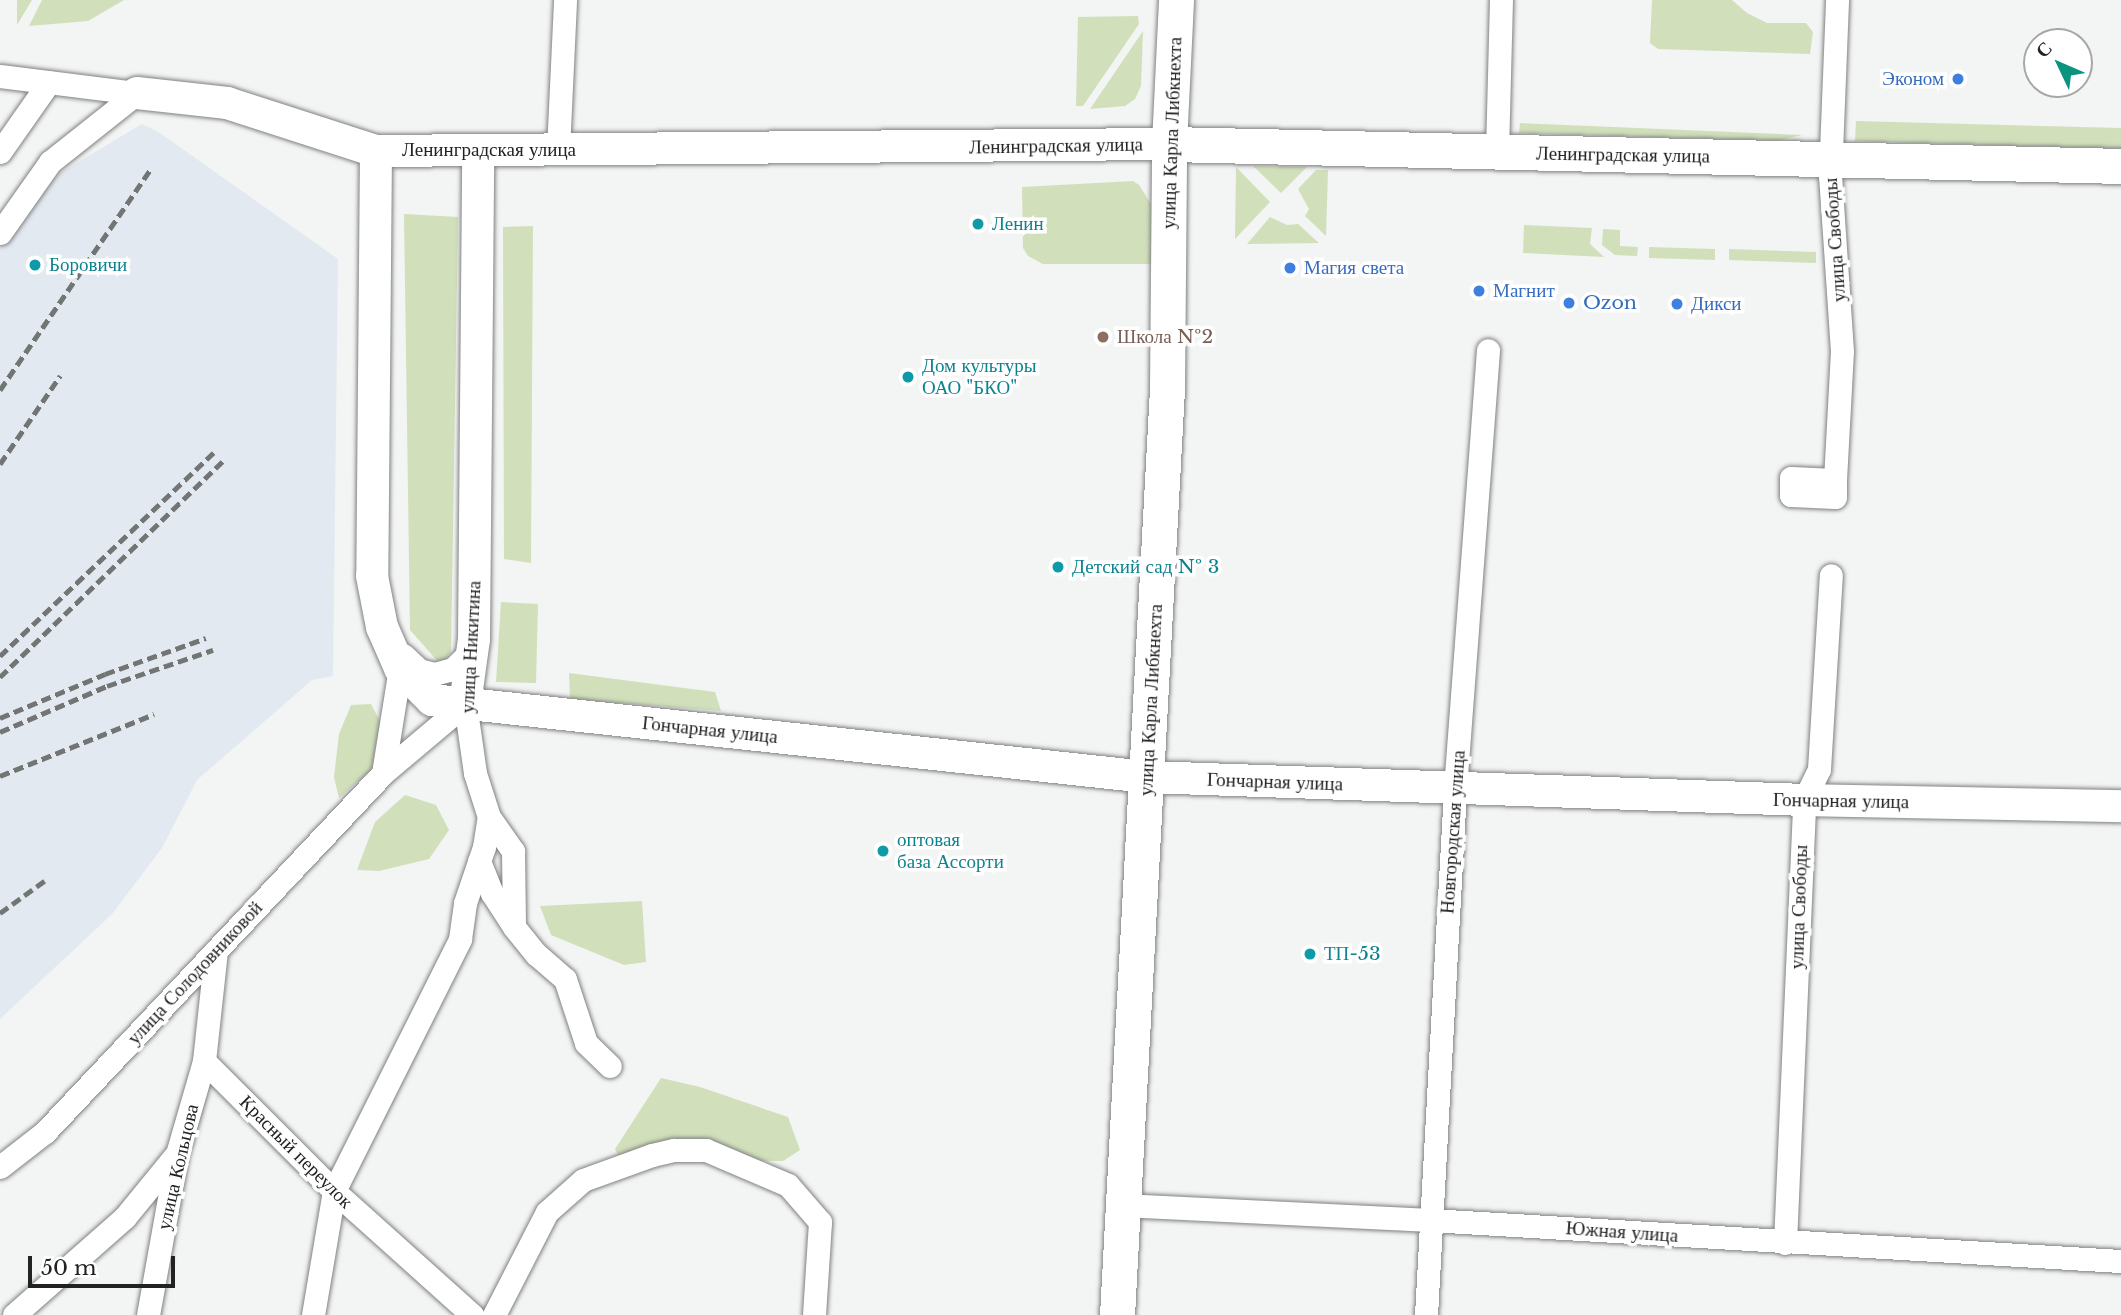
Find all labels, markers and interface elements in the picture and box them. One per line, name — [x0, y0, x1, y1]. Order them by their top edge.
north arrow — [2023, 28, 2093, 98]
street label: улица Карла Либкнехта — [1157, 37, 1187, 229]
text: С — [2031, 37, 2057, 62]
place label: Эконом — [1882, 68, 1944, 90]
marker: Эконом — [1950, 71, 1966, 87]
street label: Ленинградская улица — [969, 133, 1143, 159]
street label: Ленинградская улица — [402, 139, 576, 161]
street label: Ленинградская улица — [1536, 142, 1710, 168]
street label: улица Свободы — [1819, 177, 1851, 303]
place label: Ленин — [992, 213, 1044, 235]
marker: Ленин — [970, 216, 986, 232]
place label: Боровичи — [49, 254, 127, 276]
marker: Боровичи — [27, 257, 43, 273]
place label: Магия света — [1304, 257, 1404, 279]
marker: Магия света — [1282, 260, 1298, 276]
place label: Магнит — [1493, 280, 1555, 302]
marker: Магнит — [1471, 283, 1487, 299]
place label: Ozon — [1583, 292, 1637, 314]
place label: Дикси — [1691, 293, 1741, 315]
marker: Ozon — [1561, 295, 1577, 311]
marker: Дикси — [1669, 296, 1685, 312]
place label: Школа №2 — [1117, 326, 1213, 348]
marker: Школа №2 — [1095, 329, 1111, 345]
place label: Дом культуры ОАО "БКО" — [922, 355, 1036, 399]
marker: Дом культуры ОАО "БКО" — [900, 369, 916, 385]
place label: Детский сад № 3 — [1072, 556, 1219, 578]
marker: Детский сад № 3 — [1050, 559, 1066, 575]
street label: улица Никитина — [456, 580, 486, 714]
street label: улица Карла Либкнехта — [1135, 603, 1167, 797]
street label: Гончарная улица — [641, 712, 779, 748]
street label: Новгородская улица — [1436, 749, 1470, 915]
street label: Гончарная улица — [1207, 768, 1343, 796]
street label: Гончарная улица — [1773, 788, 1909, 814]
place label: оптовая база Ассорти — [897, 829, 1004, 873]
marker: оптовая база Ассорти — [875, 843, 891, 859]
street label: улица Свободы — [1785, 844, 1813, 970]
street label: улица Солодовниковой — [123, 897, 267, 1049]
place label: ТП-53 — [1324, 943, 1381, 965]
marker: ТП-53 — [1302, 946, 1318, 962]
street label: Красный переулок — [235, 1091, 357, 1213]
street label: улица Кольцова — [152, 1102, 204, 1232]
street label: Южная улица — [1565, 1217, 1679, 1247]
scale bar — [32, 1242, 178, 1286]
text: 50 m — [41, 1255, 96, 1281]

